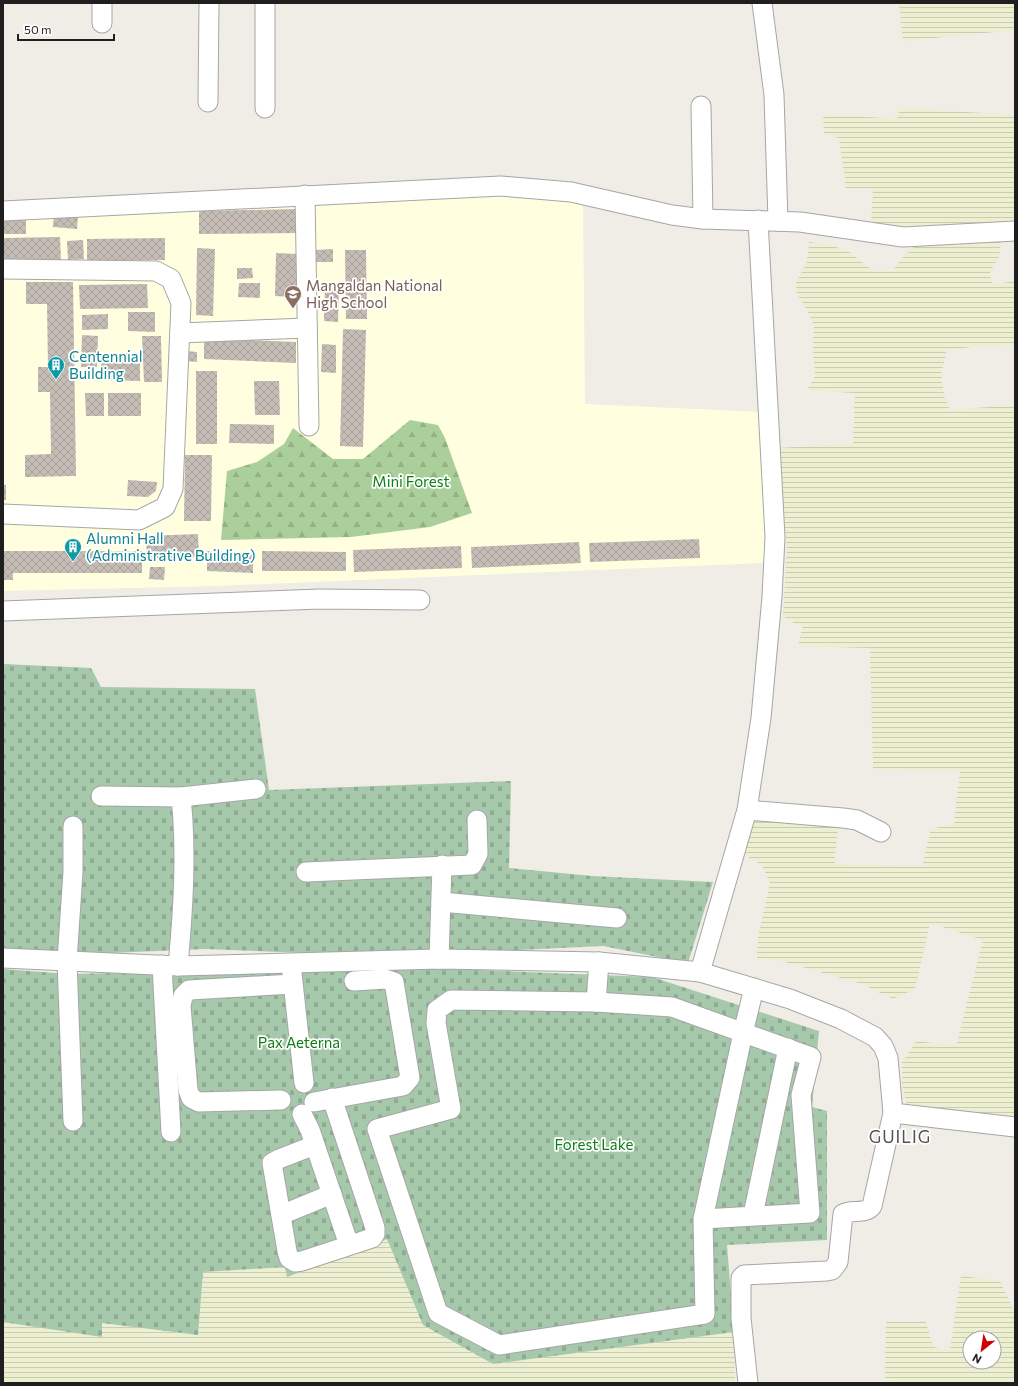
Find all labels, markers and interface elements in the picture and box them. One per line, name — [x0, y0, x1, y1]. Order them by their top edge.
scale bar — [18, 16, 114, 42]
text: 50 m — [24, 22, 52, 36]
place label: Mangaldan National High School — [306, 276, 443, 311]
school or university icon: Mangaldan National High School — [283, 284, 303, 309]
place label: Centennial Building — [69, 347, 142, 382]
building icon: Centennial Building — [46, 355, 66, 380]
park label: Mini Forest — [372, 472, 450, 490]
place label: Alumni Hall (Administrative Building) — [86, 529, 255, 564]
building icon: Alumni Hall (Administrative Building) — [63, 537, 83, 562]
park label: Pax Aeterna — [258, 1033, 340, 1051]
district label: GUILIG — [869, 1126, 931, 1147]
park label: Forest Lake — [555, 1135, 633, 1153]
north arrow — [962, 1330, 1002, 1370]
text: N — [970, 1351, 984, 1367]

